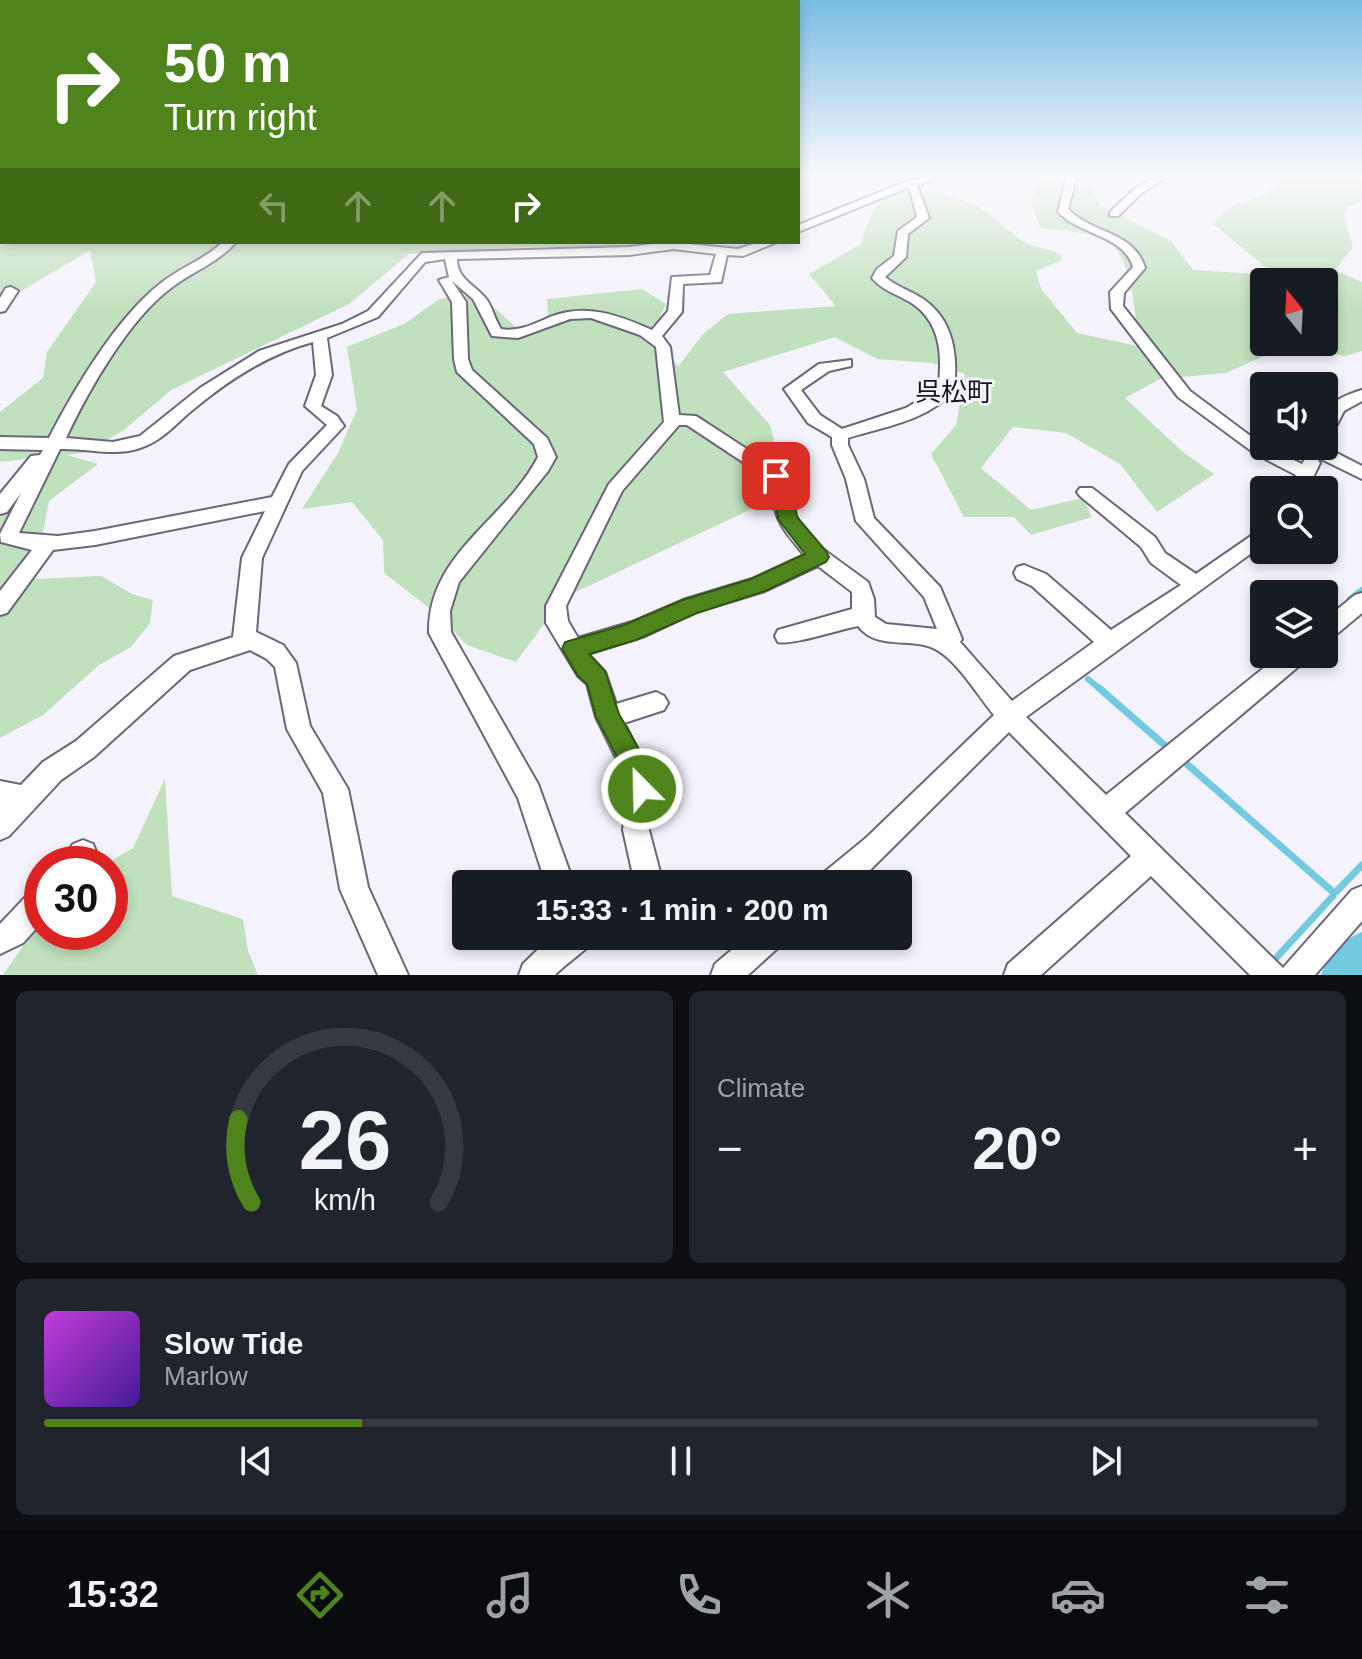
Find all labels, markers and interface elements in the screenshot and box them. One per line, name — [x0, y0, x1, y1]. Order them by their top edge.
text: 50 m — [164, 31, 292, 94]
icon: right — [32, 32, 136, 136]
text: Turn right — [164, 97, 317, 138]
icon: left — [252, 184, 296, 228]
icon: ahead — [336, 184, 380, 228]
icon: ahead — [420, 184, 464, 228]
icon: right — [504, 184, 548, 228]
north arrow — [1250, 268, 1338, 356]
map controls — [1250, 268, 1338, 668]
button: sound — [1250, 372, 1338, 460]
district label: 呉松町 — [915, 377, 993, 407]
pin — [742, 442, 810, 510]
icon: arrive — [754, 454, 798, 498]
button: search — [1250, 476, 1338, 564]
button: layers — [1250, 580, 1338, 668]
position arrow — [600, 747, 684, 831]
speed limit sign: 30 — [24, 846, 128, 950]
text: 15:33 · 1 min · 200 m — [535, 893, 829, 926]
text: Climate — [717, 1073, 805, 1103]
text: 26 — [298, 1094, 391, 1187]
text: 20° — [972, 1115, 1063, 1182]
text: − — [717, 1124, 743, 1173]
text: + — [1292, 1124, 1318, 1173]
text: km/h — [314, 1184, 375, 1216]
text: Slow Tide — [164, 1327, 303, 1360]
text: Marlow — [164, 1361, 248, 1391]
icon: previous — [234, 1439, 278, 1483]
icon: pause — [659, 1439, 703, 1483]
icon: next — [1084, 1439, 1128, 1483]
icon: directions — [292, 1567, 348, 1623]
icon: music — [482, 1567, 538, 1623]
icon: phone — [671, 1567, 727, 1623]
icon: climate — [860, 1567, 916, 1623]
icon: car — [1050, 1567, 1106, 1623]
icon: filters — [1239, 1567, 1295, 1623]
text: 15:32 — [67, 1574, 159, 1615]

